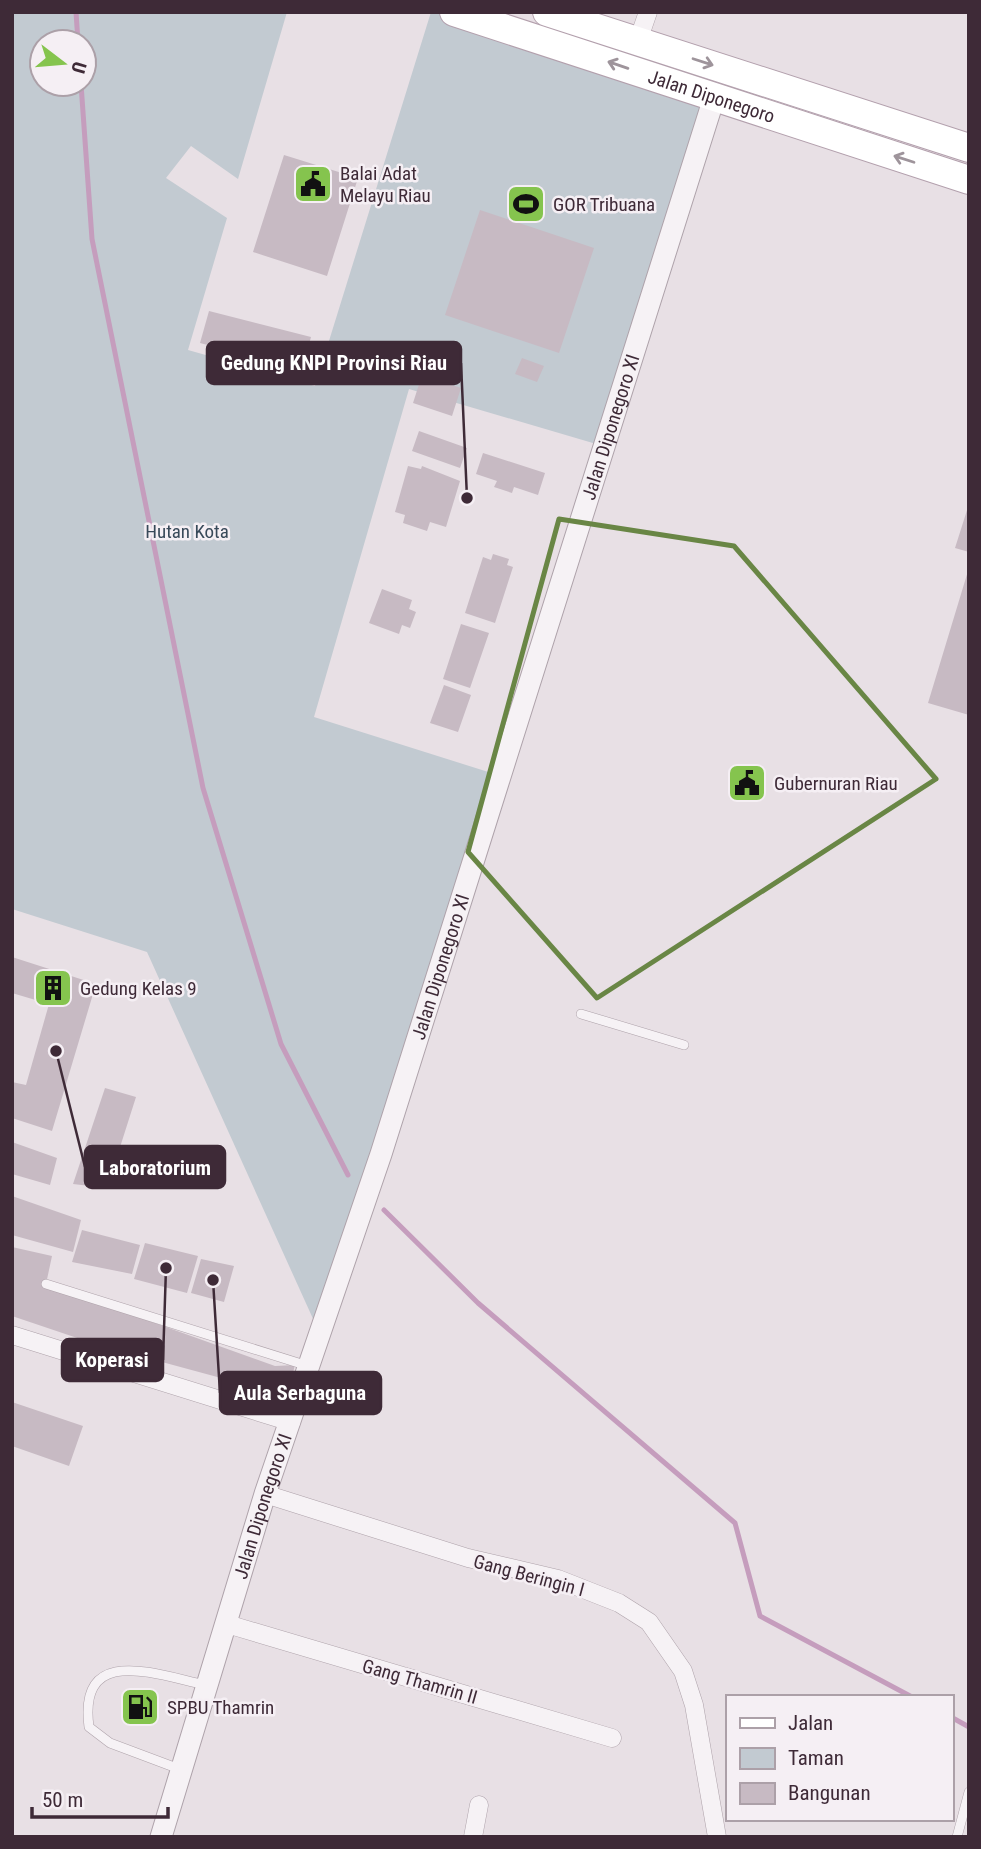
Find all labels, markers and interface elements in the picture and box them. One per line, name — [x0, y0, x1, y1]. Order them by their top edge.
north arrow — [28, 28, 98, 98]
one-way arrow — [692, 56, 714, 69]
one-way arrow — [607, 58, 629, 70]
text: U — [66, 59, 91, 76]
street label: Jalan Diponegoro — [645, 65, 778, 128]
one-way arrow — [893, 152, 915, 164]
place label: Balai Adat Melayu Riau — [340, 162, 431, 207]
public building icon: Balai Adat Melayu Riau — [292, 163, 334, 205]
sports icon: GOR Tribuana — [505, 183, 547, 225]
place label: GOR Tribuana — [553, 193, 655, 216]
callout: Gedung KNPI Provinsi Riau — [207, 342, 461, 384]
text: Gedung KNPI Provinsi Riau — [221, 351, 447, 375]
street label: Jalan Diponegoro XI — [577, 351, 644, 503]
park label: Hutan Kota — [145, 520, 229, 543]
public building icon: Gubernuran Riau — [726, 762, 768, 804]
place label: Gubernuran Riau — [774, 772, 898, 795]
street label: Jalan Diponegoro XI — [407, 891, 474, 1043]
building icon: Gedung Kelas 9 — [32, 967, 74, 1009]
place label: Gedung Kelas 9 — [80, 977, 197, 1000]
callout: Laboratorium — [85, 1146, 225, 1188]
text: Laboratorium — [99, 1156, 211, 1180]
callout: Koperasi — [62, 1339, 163, 1381]
text: Koperasi — [75, 1348, 149, 1372]
callout: Aula Serbaguna — [220, 1372, 381, 1414]
text: Aula Serbaguna — [234, 1381, 366, 1405]
street label: Jalan Diponegoro XI — [229, 1431, 297, 1582]
street label: Gang Beringin I — [471, 1550, 587, 1601]
street label: Gang Thamrin II — [360, 1654, 480, 1709]
fuel station icon: SPBU Thamrin — [119, 1686, 161, 1728]
legend — [726, 1695, 953, 1821]
place label: SPBU Thamrin — [167, 1696, 274, 1719]
text: Jalan — [788, 1711, 833, 1735]
text: Taman — [788, 1746, 844, 1770]
scale bar — [32, 1776, 168, 1820]
text: Bangunan — [788, 1781, 871, 1805]
text: 50 m — [42, 1788, 83, 1812]

